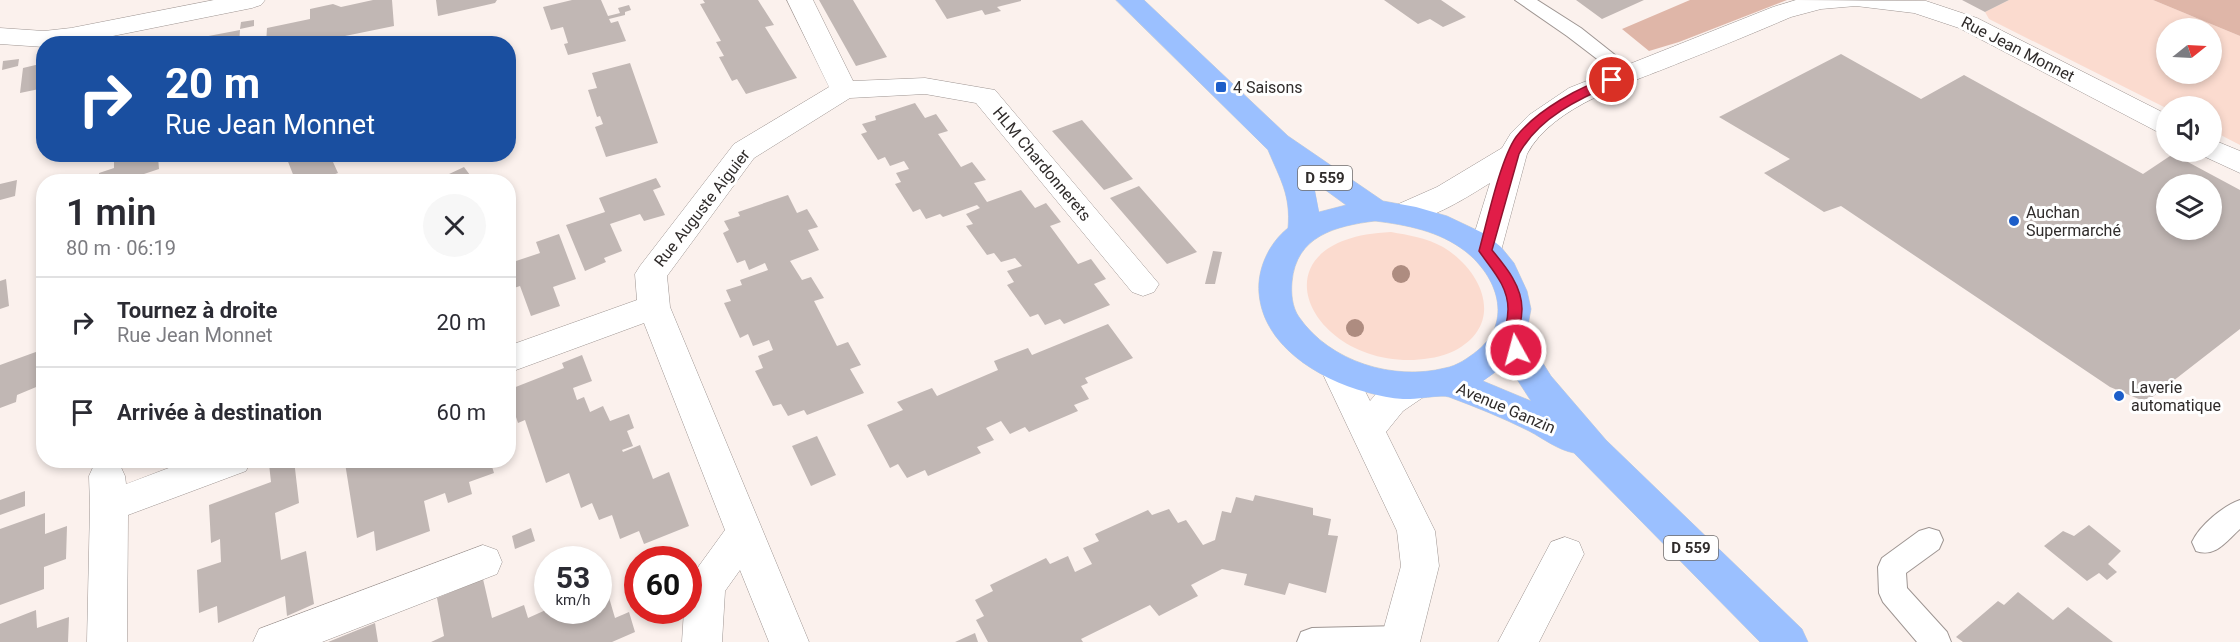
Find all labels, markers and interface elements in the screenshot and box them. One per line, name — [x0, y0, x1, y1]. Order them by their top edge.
street label: Rue Jean Monnet — [1958, 12, 2078, 86]
north arrow — [2156, 18, 2222, 84]
map controls — [2156, 18, 2222, 240]
pin — [1586, 54, 1637, 105]
text: 20 m — [165, 59, 260, 108]
icon: right — [66, 60, 144, 138]
icon: arrive — [1595, 63, 1628, 96]
place label: 4 Saisons — [1233, 78, 1303, 97]
marker: 4 Saisons — [1214, 80, 1228, 94]
button: sound — [2156, 96, 2222, 162]
street label: HLM Chardonnerets — [989, 103, 1095, 225]
text: Rue Jean Monnet — [165, 109, 375, 141]
street label: Rue Auguste Aiguier — [650, 145, 754, 271]
road number: D 559 — [1298, 166, 1352, 190]
button: layers — [2156, 174, 2222, 240]
text: 1 min — [66, 192, 156, 234]
button: close — [423, 194, 486, 257]
place label: Auchan Supermarché — [2026, 203, 2121, 240]
marker: Auchan Supermarché — [2007, 214, 2021, 228]
text: 80 m · 06:19 — [66, 236, 176, 260]
text: Tournez à droite — [117, 298, 277, 323]
icon: right — [66, 306, 99, 339]
text: 20 m — [437, 310, 486, 335]
position arrow — [1484, 318, 1548, 382]
text: Rue Jean Monnet — [117, 323, 273, 347]
place label: Laverie automatique — [2131, 378, 2221, 415]
street label: Avenue Ganzin — [1454, 379, 1558, 437]
marker: Laverie automatique — [2112, 389, 2126, 403]
icon: arrive — [66, 396, 99, 429]
text: Arrivée à destination — [117, 400, 322, 425]
text: 60 m — [437, 400, 486, 425]
road number: D 559 — [1664, 536, 1718, 560]
speed limit sign: 60 — [624, 546, 702, 624]
text: 53 — [556, 560, 590, 595]
text: km/h — [555, 591, 591, 609]

